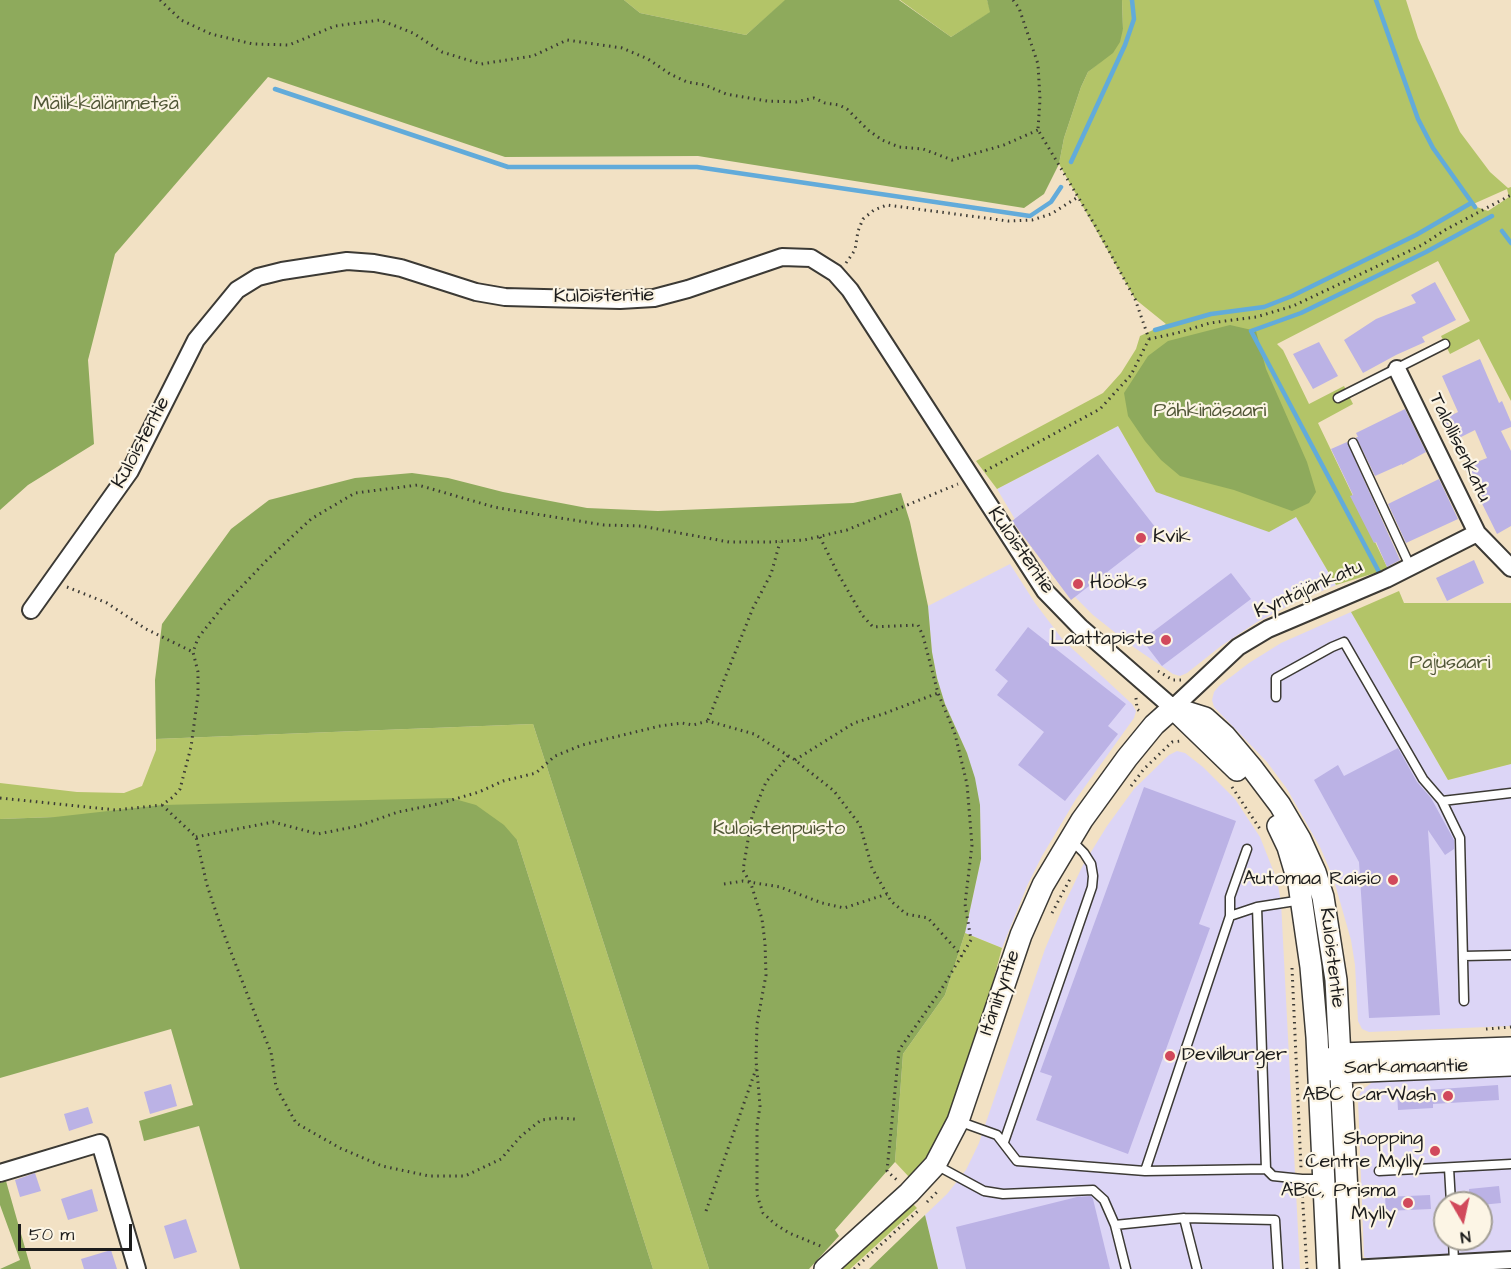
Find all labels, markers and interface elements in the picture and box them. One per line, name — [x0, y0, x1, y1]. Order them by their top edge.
park label: Mälikkälänmetsä — [33, 93, 179, 117]
street label: Kuloistentie — [554, 284, 654, 310]
street label: Talollisenkatu — [1422, 390, 1496, 506]
street label: Kuloistentie — [108, 393, 176, 493]
park label: Pähkinäsaari — [1154, 400, 1266, 424]
street label: Kuloistentie — [981, 503, 1059, 599]
place label: Kvik — [1153, 526, 1191, 550]
marker: Kvik — [1134, 531, 1148, 545]
street label: Kyntäjänkatu — [1251, 555, 1367, 625]
place label: Hööks — [1090, 572, 1147, 596]
marker: Hööks — [1071, 577, 1085, 591]
place label: Laattapiste — [1050, 628, 1154, 652]
marker: Laattapiste — [1159, 633, 1173, 647]
park label: Pajusaari — [1409, 652, 1491, 676]
park label: Kuloistenpuisto — [713, 818, 845, 842]
place label: Automaa Raisio — [1243, 868, 1381, 892]
marker: Automaa Raisio — [1386, 873, 1400, 887]
street label: Kuloistentie — [1313, 907, 1349, 1009]
street label: Itäniityntie — [975, 947, 1027, 1039]
place label: Devilburger — [1182, 1044, 1287, 1068]
marker: Devilburger — [1163, 1049, 1177, 1063]
street label: Sarkamaantie — [1344, 1055, 1468, 1081]
place label: ABC CarWash — [1303, 1084, 1436, 1108]
marker: ABC CarWash — [1441, 1089, 1455, 1103]
place label: Shopping Centre Mylly — [1305, 1128, 1423, 1175]
marker: Shopping Centre Mylly — [1428, 1144, 1442, 1158]
place label: ABC, Prisma Mylly — [1281, 1180, 1396, 1227]
north arrow — [1433, 1191, 1493, 1251]
marker: ABC, Prisma Mylly — [1401, 1196, 1415, 1210]
scale bar — [21, 1212, 135, 1250]
text: 50 m — [29, 1222, 74, 1247]
text: N — [1459, 1225, 1472, 1248]

